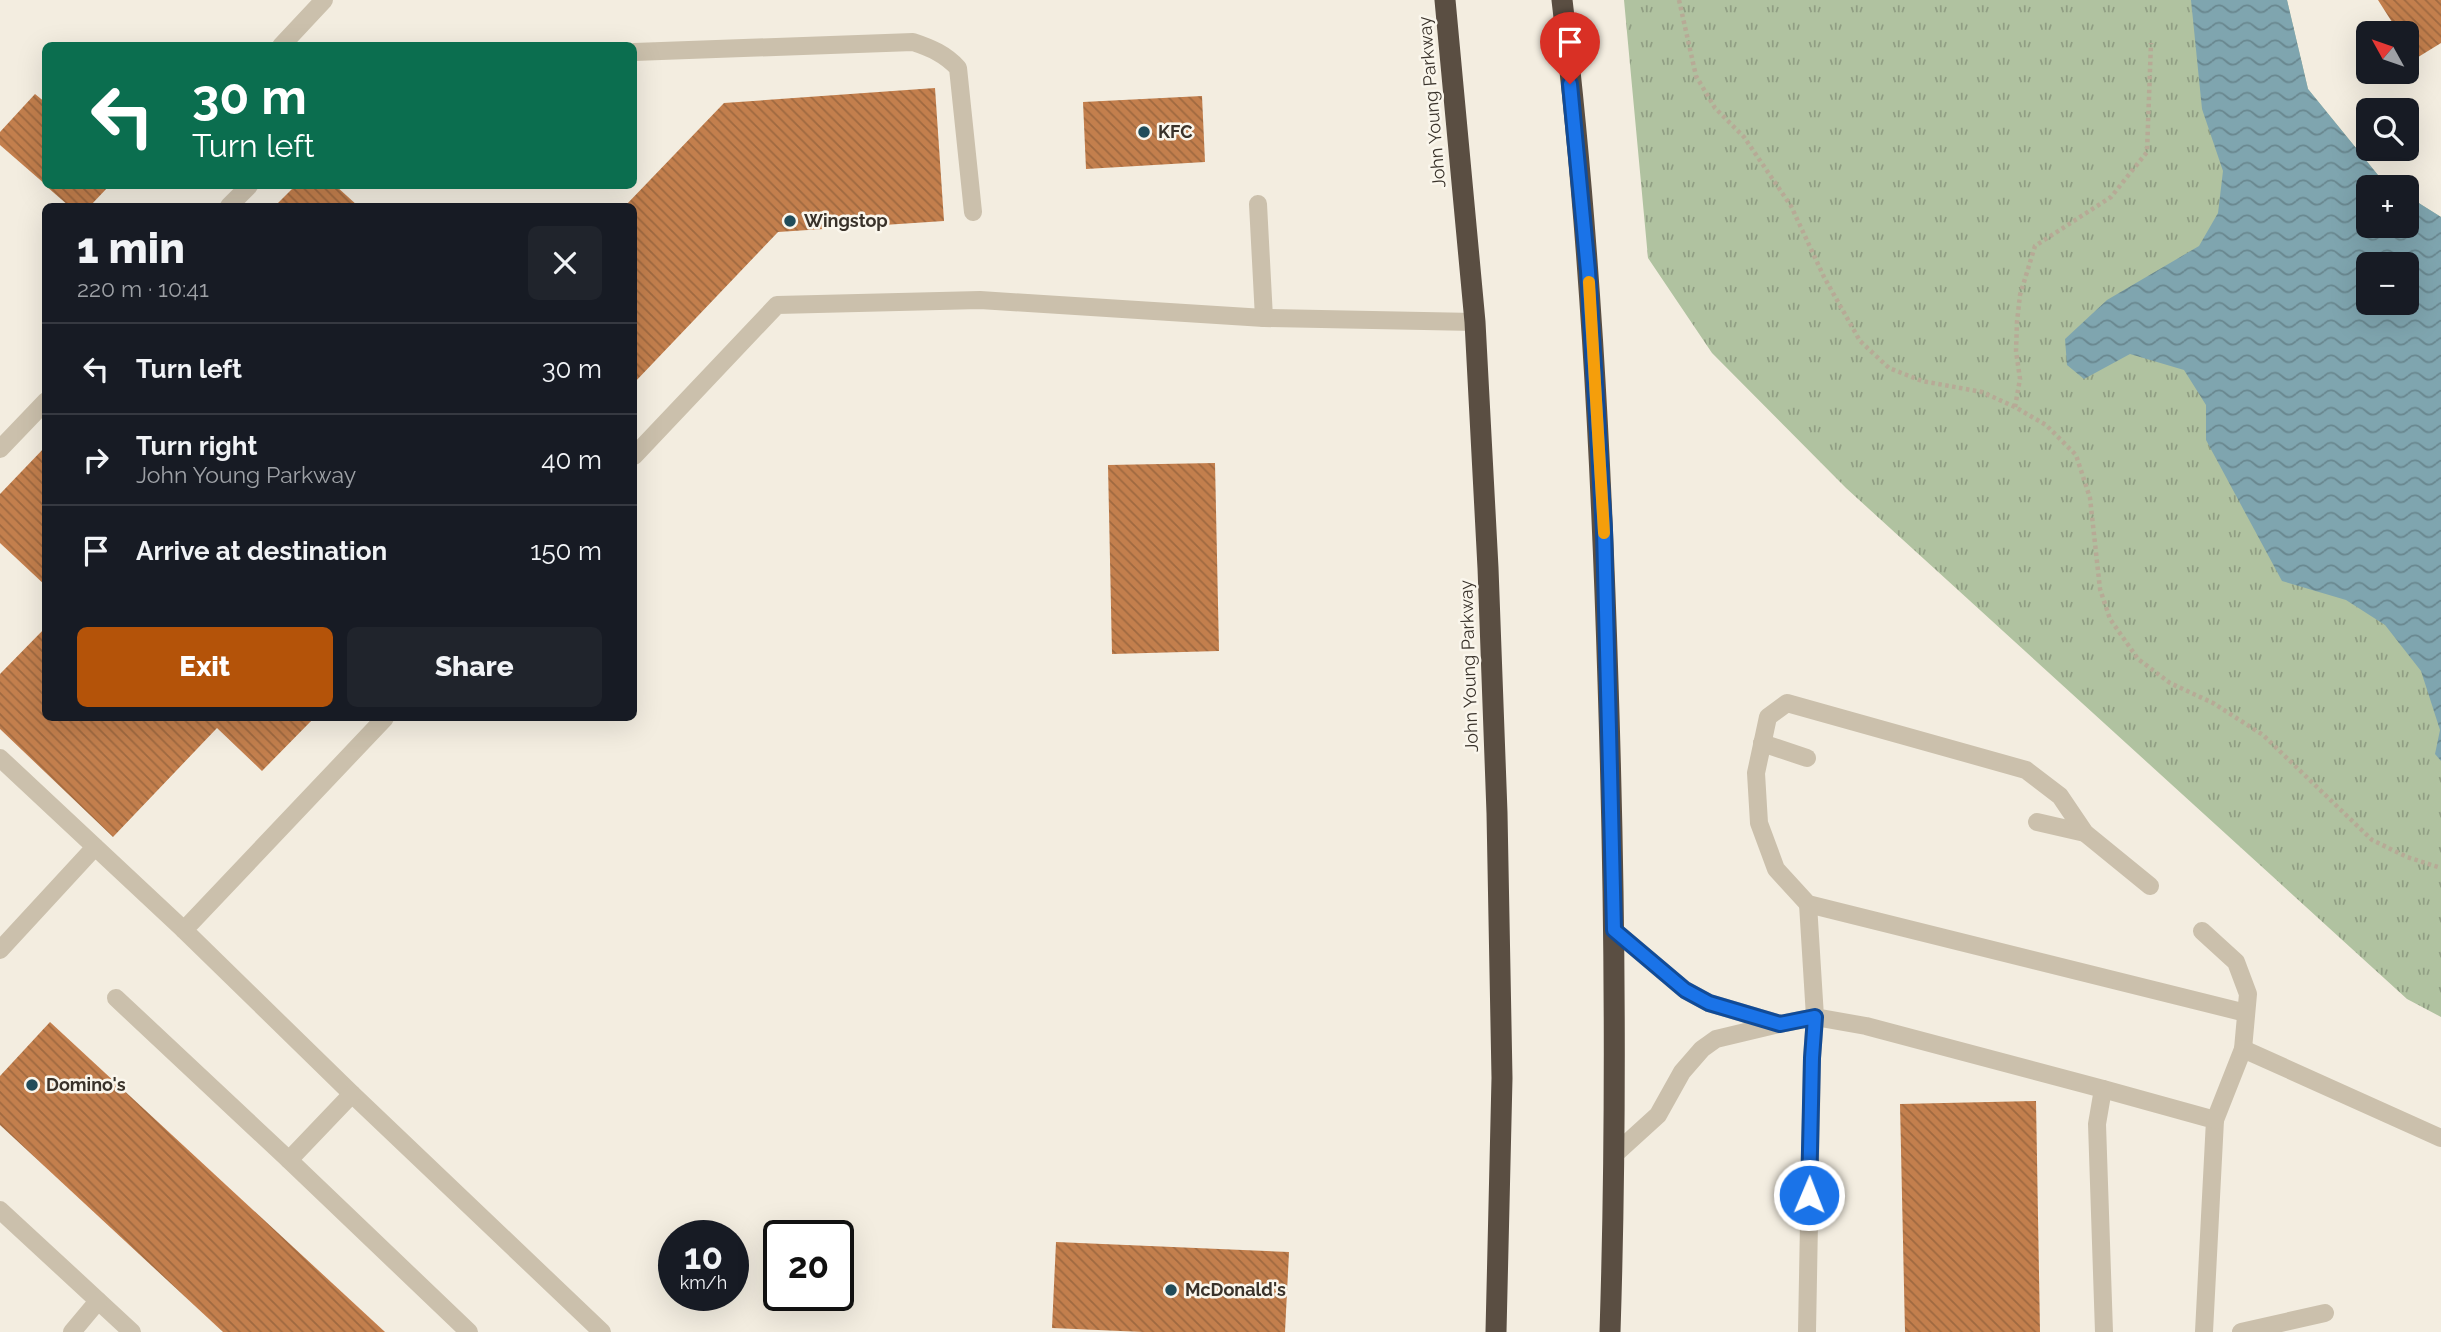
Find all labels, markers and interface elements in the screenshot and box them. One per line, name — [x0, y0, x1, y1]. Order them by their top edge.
pin — [1540, 12.0, 1600, 84]
street label: John Young Parkway — [1414, 15, 1449, 189]
north arrow — [2356, 21, 2418, 84]
map controls — [2356, 21, 2419, 315]
icon: arrive — [1551, 23, 1589, 61]
text: 30 m — [192, 68, 307, 125]
icon: left — [77, 70, 168, 161]
button: search — [2356, 98, 2419, 161]
place label: KFC — [1158, 121, 1193, 142]
marker: KFC — [1136, 124, 1152, 140]
text: Turn left — [192, 127, 314, 164]
button: + — [2356, 175, 2419, 238]
place label: Wingstop — [804, 210, 888, 231]
marker: Wingstop — [782, 213, 798, 229]
text: 1 min — [77, 224, 185, 273]
button: close — [528, 226, 602, 300]
button: − — [2356, 252, 2419, 315]
text: 220 m · 10:41 — [77, 275, 209, 302]
icon: left — [77, 350, 115, 388]
text: Turn left — [136, 354, 242, 384]
text: 30 m — [542, 354, 602, 384]
text: Turn right — [136, 431, 257, 461]
icon: right — [77, 441, 115, 479]
text: 40 m — [541, 445, 602, 475]
text: John Young Parkway — [136, 461, 356, 488]
icon: arrive — [77, 532, 115, 570]
text: Arrive at destination — [136, 536, 387, 566]
text: 150 m — [530, 536, 602, 566]
street label: John Young Parkway — [1455, 579, 1482, 752]
button: Exit — [77, 627, 333, 707]
button: Share — [347, 627, 602, 707]
place label: Domino's — [46, 1074, 126, 1095]
marker: Domino's — [24, 1077, 40, 1093]
position arrow — [1772, 1158, 1846, 1232]
speed limit sign: 20 — [763, 1220, 854, 1311]
text: 10 — [684, 1236, 723, 1277]
text: km/h — [680, 1272, 727, 1293]
place label: McDonald's — [1185, 1279, 1286, 1300]
marker: McDonald's — [1163, 1282, 1179, 1298]

